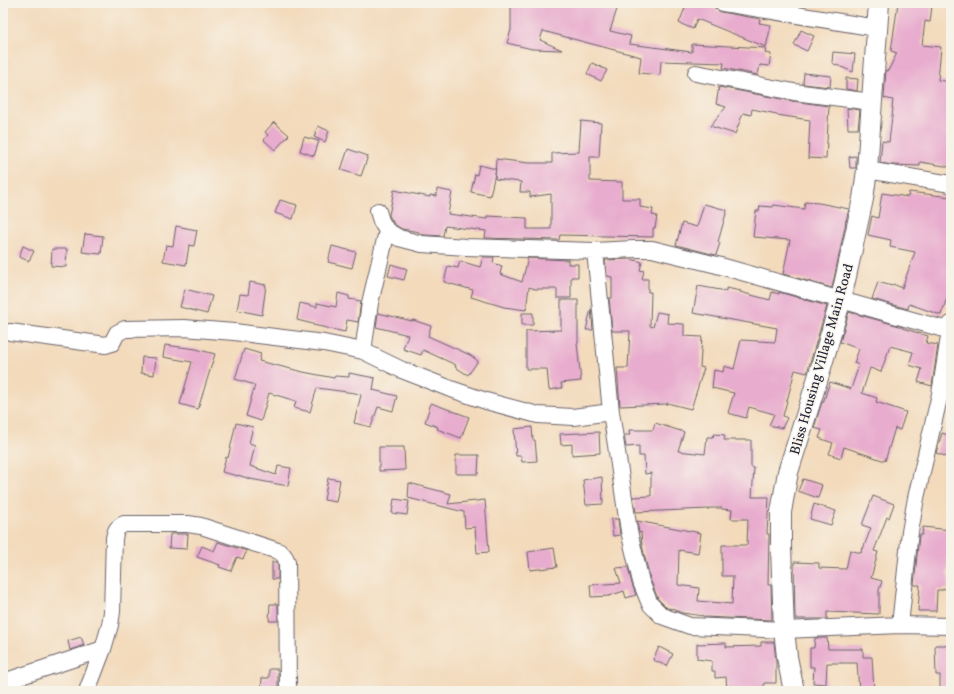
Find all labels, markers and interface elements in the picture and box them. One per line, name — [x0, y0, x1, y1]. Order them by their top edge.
street label: Bliss Housing Village Main Road — [786, 262, 859, 457]

